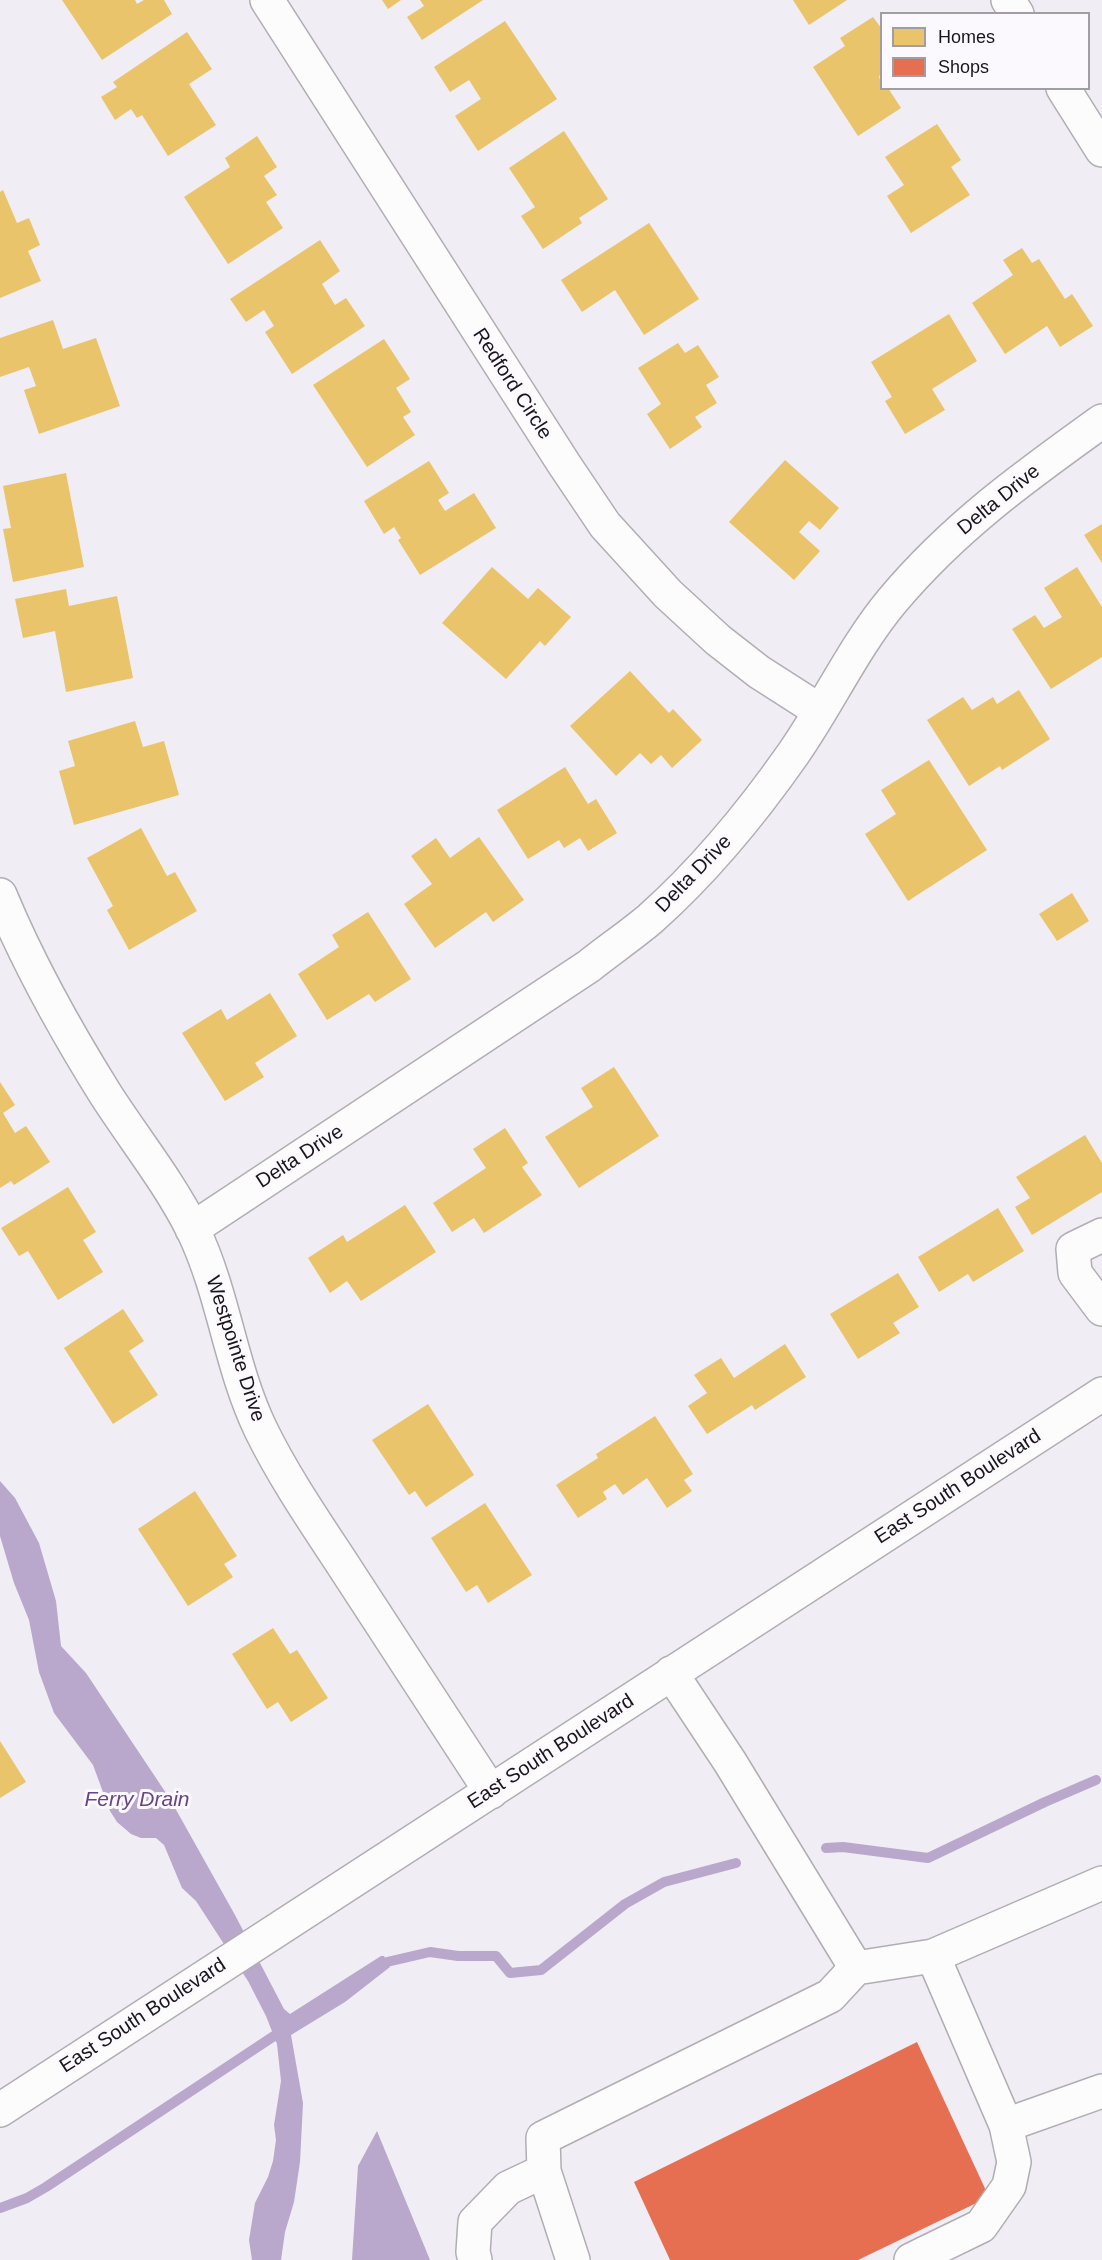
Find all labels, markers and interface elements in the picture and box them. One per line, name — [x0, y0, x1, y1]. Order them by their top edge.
legend — [880, 12, 1090, 90]
text: Homes — [938, 27, 995, 47]
text: Shops — [938, 57, 989, 77]
street label: Redford Circle — [467, 324, 557, 444]
street label: Delta Drive — [953, 460, 1045, 540]
street label: Delta Drive — [651, 830, 737, 918]
street label: Delta Drive — [252, 1120, 348, 1194]
street label: Westpointe Drive — [200, 1273, 270, 1425]
street label: East South Boulevard — [870, 1424, 1046, 1550]
street label: East South Boulevard — [463, 1689, 639, 1815]
water label: Ferry Drain — [84, 1787, 190, 1813]
street label: East South Boulevard — [55, 1953, 231, 2079]

